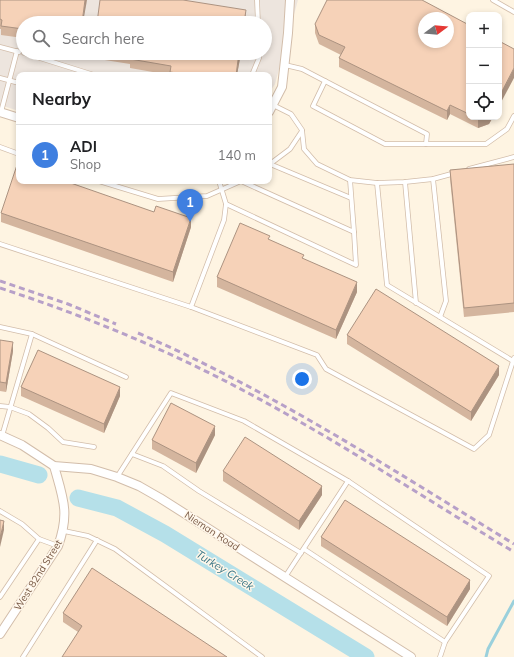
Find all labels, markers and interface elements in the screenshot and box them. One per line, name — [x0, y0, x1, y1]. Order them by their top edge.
north arrow — [418, 12, 454, 48]
map controls — [466, 12, 502, 120]
button: + — [466, 12, 502, 48]
search box — [16, 16, 272, 60]
icon: search — [30, 27, 52, 49]
text: Search here — [62, 29, 144, 48]
button: − — [466, 48, 502, 84]
button: locate — [466, 84, 502, 120]
text: Nearby — [32, 88, 91, 109]
text: ADI — [70, 137, 97, 156]
text: 1 — [41, 147, 49, 163]
text: 140 m — [218, 147, 256, 163]
text: Shop — [70, 156, 101, 172]
pin: 1 — [177, 189, 203, 222]
your location — [292, 369, 312, 389]
street label: Nieman Road — [182, 508, 242, 554]
street label: West 82nd Street — [11, 537, 65, 613]
water label: Turkey Creek — [194, 547, 257, 593]

